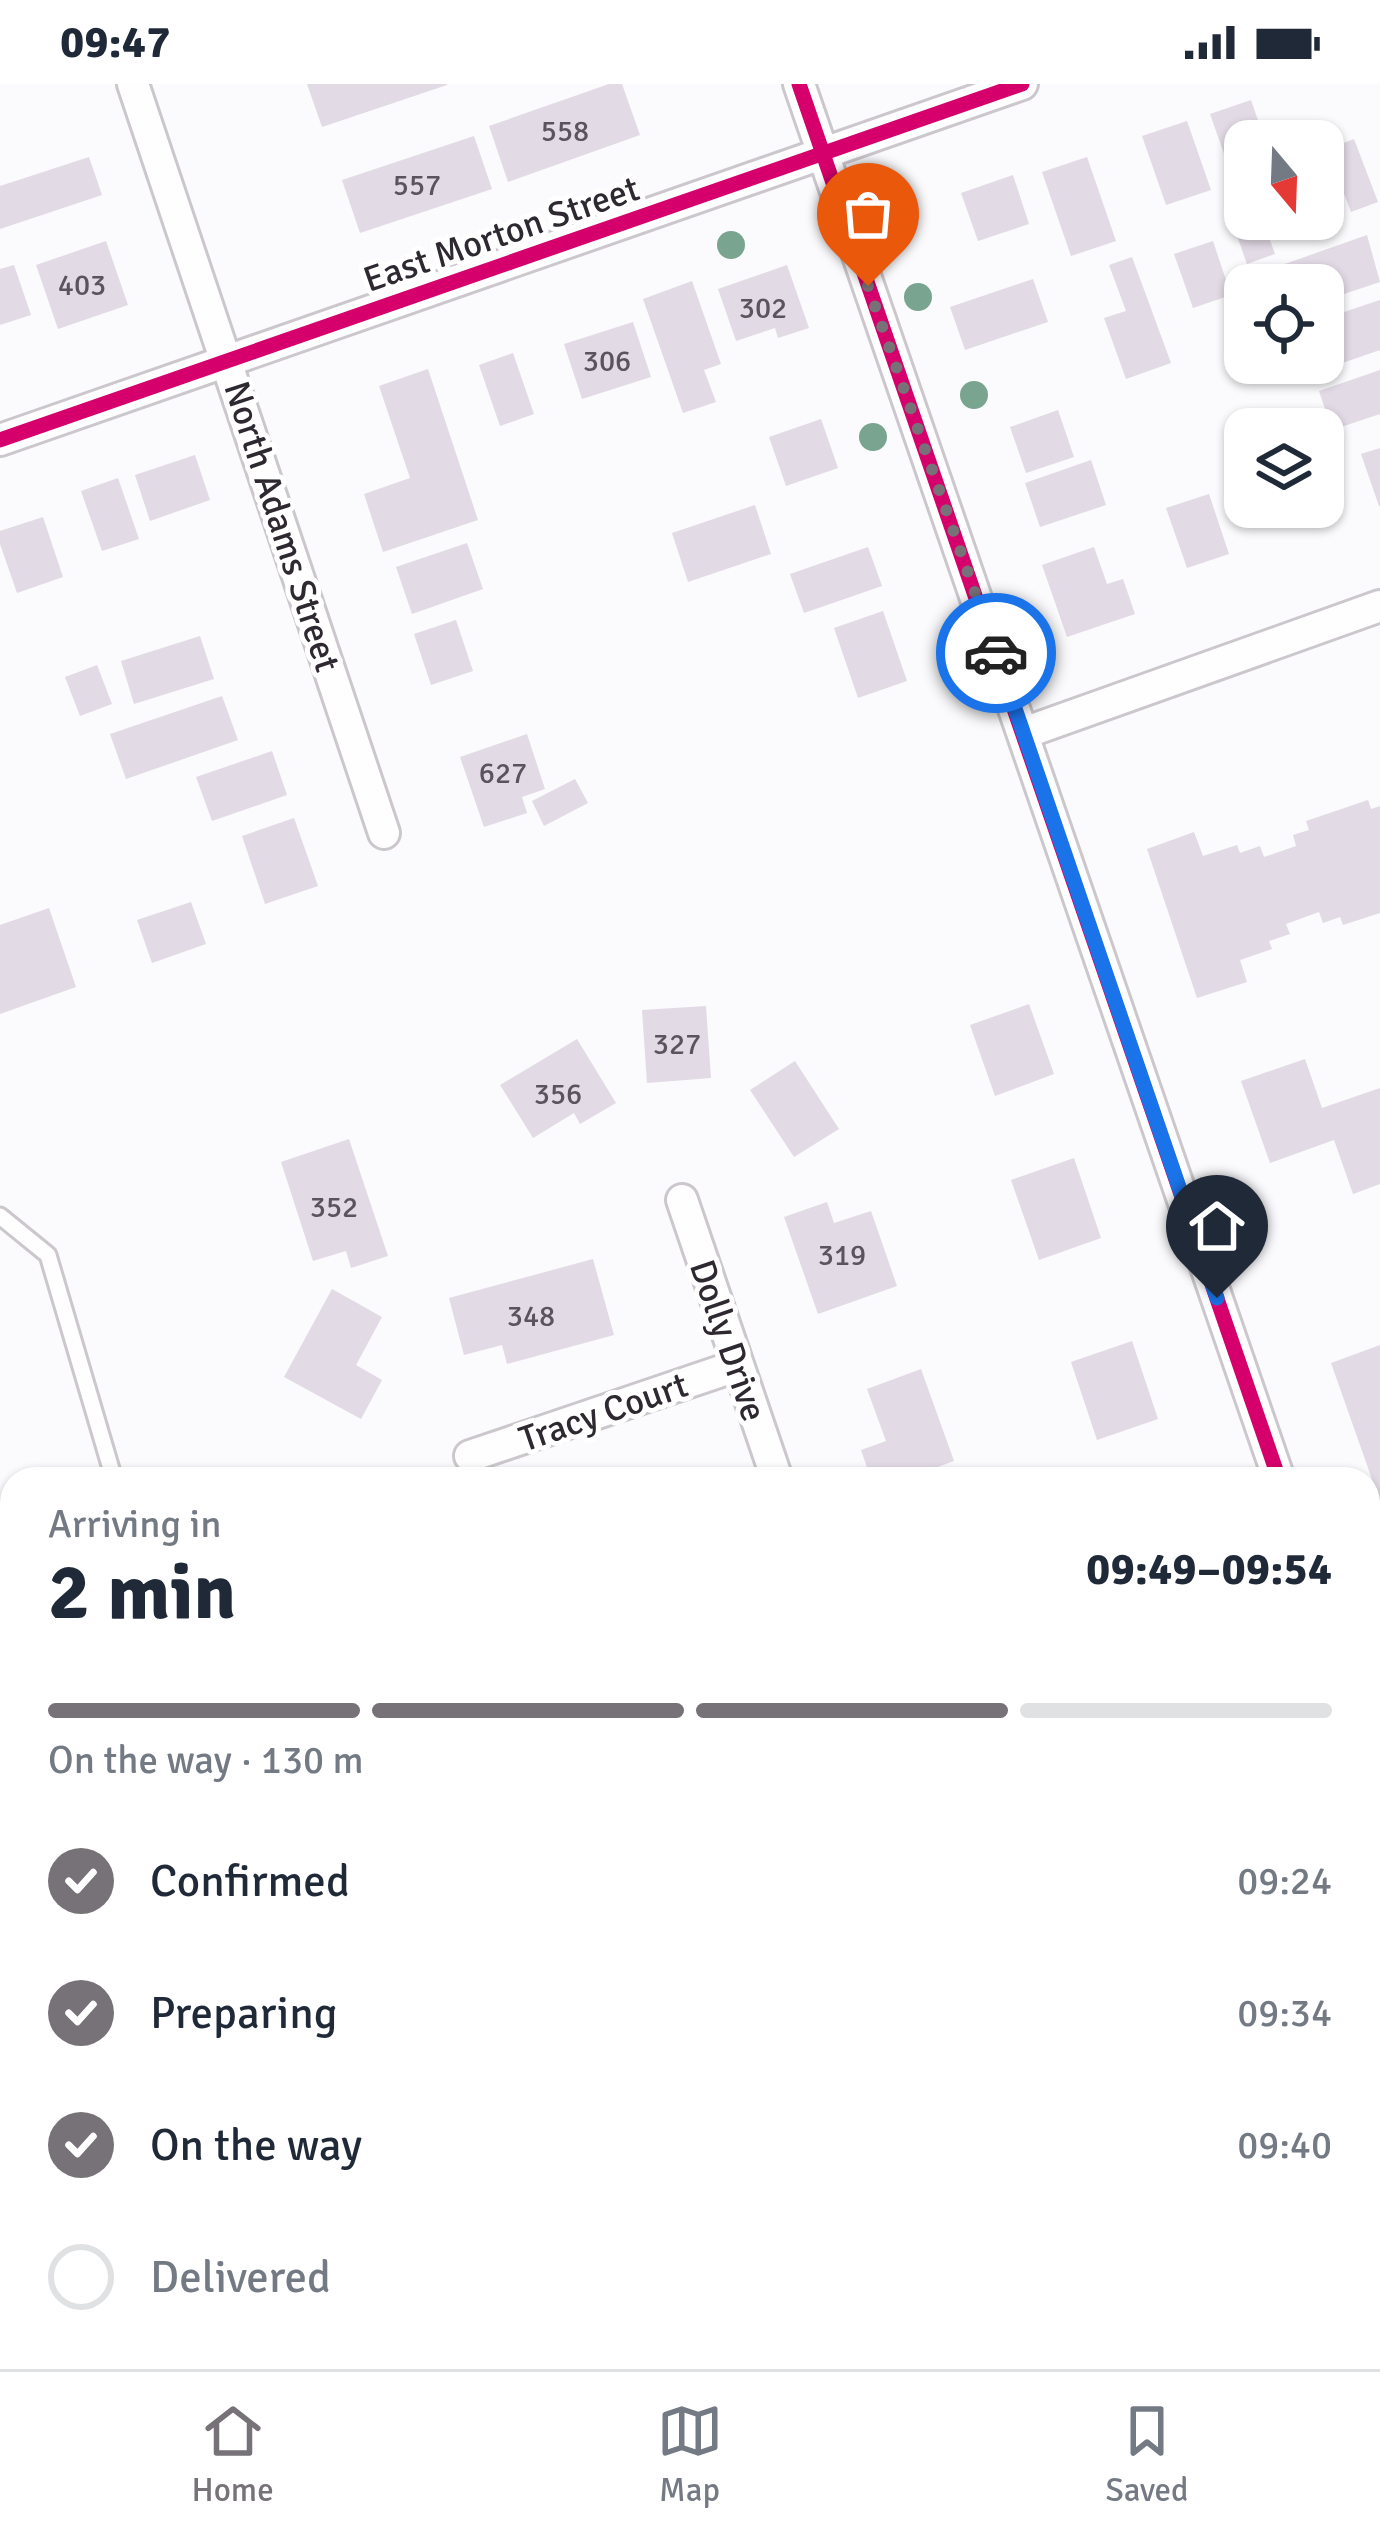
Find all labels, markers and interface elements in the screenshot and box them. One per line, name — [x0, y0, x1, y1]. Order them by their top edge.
text: 09:47 — [60, 15, 170, 70]
house number: 558 — [541, 113, 589, 150]
north arrow — [1224, 120, 1344, 240]
map controls — [1224, 120, 1344, 528]
pin — [817, 163, 919, 286]
street label: East Morton Street — [358, 166, 645, 303]
house number: 557 — [393, 167, 441, 204]
icon: bag — [835, 181, 901, 247]
button: locate — [1224, 264, 1344, 384]
house number: 403 — [58, 267, 106, 304]
house number: 302 — [739, 290, 787, 327]
house number: 306 — [583, 343, 631, 380]
street label: North Adams Street — [213, 376, 350, 677]
button: layers — [1224, 408, 1344, 528]
courier — [936, 593, 1056, 713]
icon: car — [963, 620, 1029, 686]
house number: 627 — [479, 755, 527, 792]
house number: 327 — [653, 1026, 701, 1063]
house number: 356 — [534, 1076, 582, 1113]
pin — [1166, 1175, 1268, 1298]
house number: 352 — [310, 1189, 358, 1226]
icon: home — [1184, 1193, 1250, 1259]
house number: 319 — [818, 1237, 866, 1274]
street label: Dolly Drive — [679, 1254, 776, 1427]
house number: 348 — [507, 1298, 555, 1335]
street label: Tracy Court — [513, 1363, 694, 1462]
text: Arriving in — [48, 1500, 222, 1548]
text: 09:49–09:54 — [1086, 1542, 1332, 1597]
text: 2 min — [48, 1545, 236, 1641]
text: On the way · 130 m — [48, 1736, 364, 1784]
icon: check — [48, 1848, 114, 1914]
text: Confirmed — [150, 1854, 350, 1909]
text: 09:24 — [1237, 1857, 1332, 1905]
icon: check — [48, 1980, 114, 2046]
text: Preparing — [150, 1986, 338, 2041]
text: 09:34 — [1237, 1989, 1332, 2037]
icon: check — [48, 2112, 114, 2178]
text: On the way — [150, 2118, 362, 2173]
text: 09:40 — [1237, 2121, 1332, 2169]
text: Delivered — [150, 2250, 331, 2305]
tab: Home — [191, 2398, 274, 2511]
tab: Map — [657, 2398, 723, 2511]
tab: Saved — [1105, 2398, 1189, 2511]

